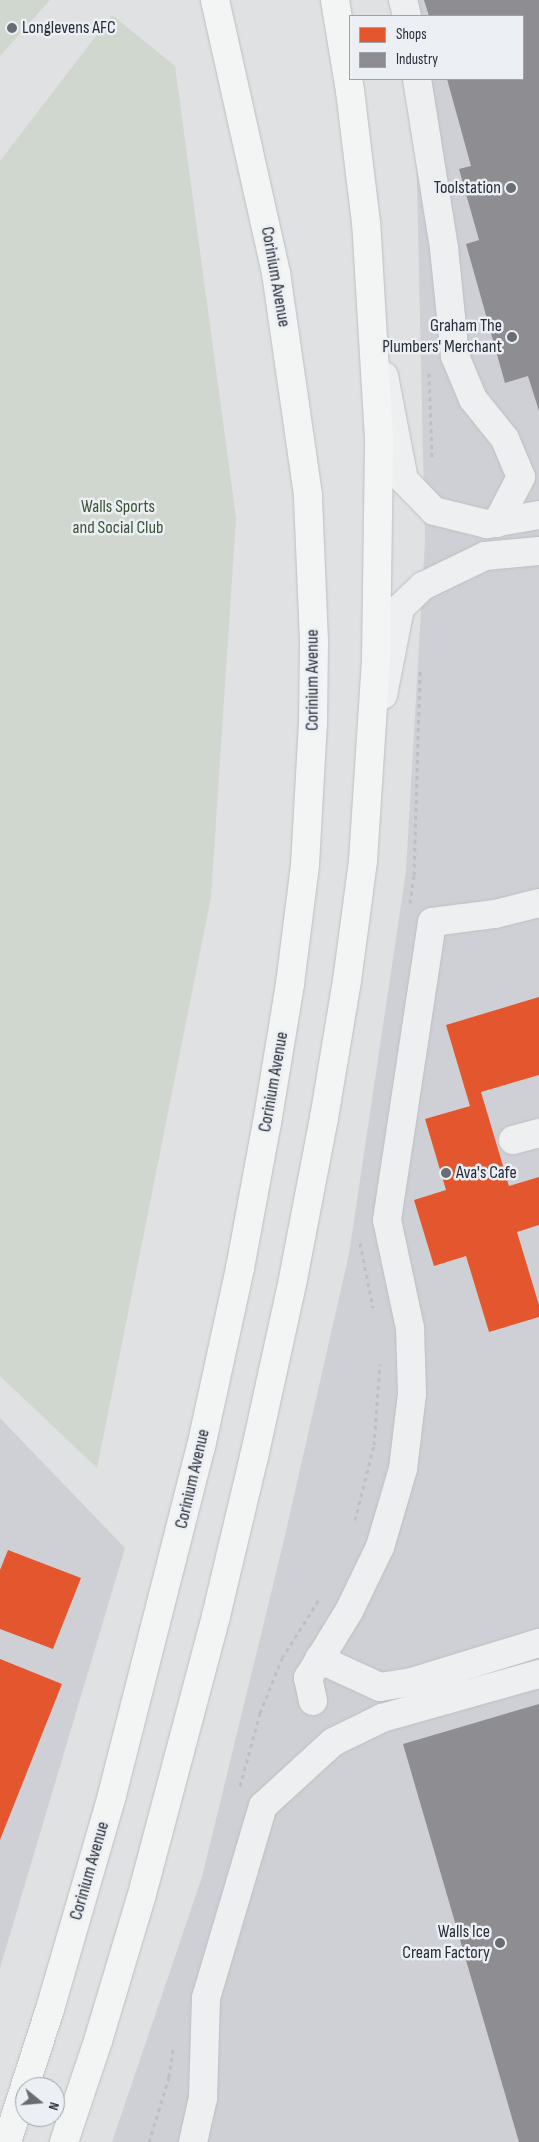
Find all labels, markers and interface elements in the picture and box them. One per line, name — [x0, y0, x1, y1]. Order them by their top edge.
legend — [349, 15, 524, 80]
place label: Longlevens AFC — [22, 17, 116, 39]
marker: Longlevens AFC — [6, 22, 18, 34]
text: Shops — [396, 25, 427, 44]
text: Industry — [396, 50, 438, 69]
place label: Toolstation — [434, 177, 501, 199]
marker: Toolstation — [505, 182, 517, 194]
street label: Corinium Avenue — [256, 225, 294, 329]
place label: Graham The Plumbers' Merchant — [382, 316, 502, 358]
marker: Graham The Plumbers' Merchant — [506, 331, 518, 343]
park label: Walls Sports and Social Club — [73, 497, 163, 540]
street label: Corinium Avenue — [302, 629, 324, 731]
street label: Corinium Avenue — [255, 1030, 293, 1134]
place label: Ava's Cafe — [456, 1162, 517, 1184]
marker: Ava's Cafe — [440, 1167, 452, 1179]
street label: Corinium Avenue — [171, 1427, 215, 1531]
street label: Corinium Avenue — [66, 1819, 114, 1923]
place label: Walls Ice Cream Factory — [402, 1922, 490, 1965]
marker: Walls Ice Cream Factory — [494, 1937, 506, 1949]
north arrow — [15, 2077, 65, 2127]
text: N — [45, 2100, 63, 2112]

